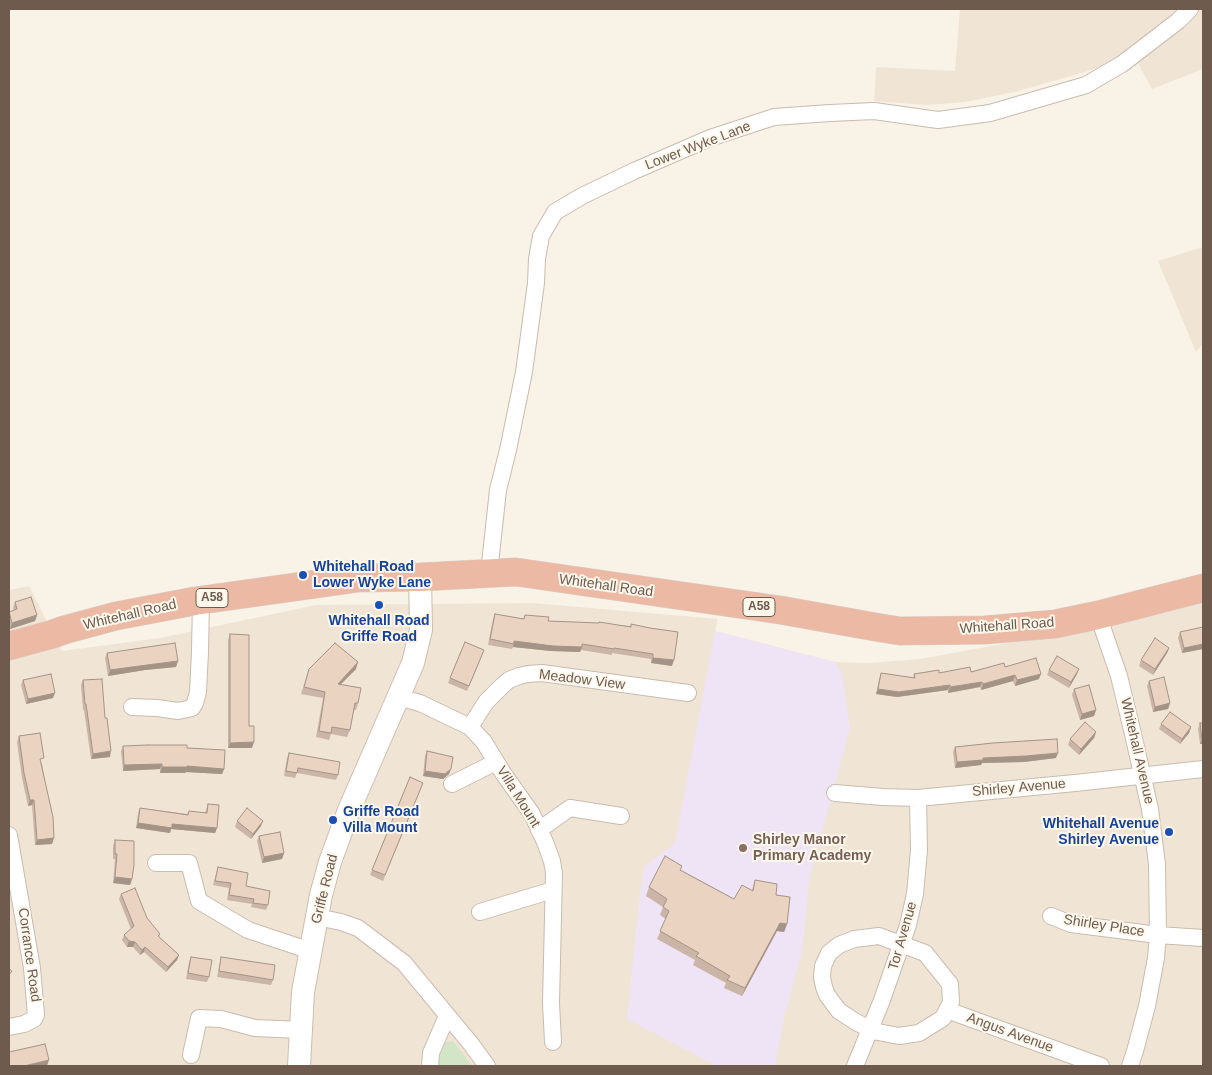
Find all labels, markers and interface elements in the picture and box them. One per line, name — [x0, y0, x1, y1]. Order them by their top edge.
street label: Lower Wyke Lane — [643, 118, 753, 174]
place label: Whitehall Road Lower Wyke Lane — [313, 559, 431, 592]
marker: Whitehall Road Lower Wyke Lane — [297, 569, 309, 581]
street label: Whitehall Road — [558, 571, 654, 601]
road number: A58 — [196, 588, 228, 608]
street label: Whitehall Road — [82, 596, 178, 634]
road number: A58 — [743, 598, 775, 616]
marker: Whitehall Road Griffe Road — [373, 599, 385, 611]
place label: Whitehall Road Griffe Road — [328, 613, 430, 646]
street label: Whitehall Road — [959, 614, 1055, 638]
street label: Meadow View — [538, 666, 626, 694]
street label: Whitehall Avenue — [1117, 696, 1157, 806]
street label: Villa Mount — [493, 763, 543, 831]
street label: Shirley Avenue — [971, 776, 1067, 800]
place label: Griffe Road Villa Mount — [343, 804, 419, 836]
marker: Griffe Road Villa Mount — [327, 814, 339, 826]
place label: Whitehall Avenue Shirley Avenue — [1043, 816, 1159, 849]
marker: Whitehall Avenue Shirley Avenue — [1163, 826, 1175, 838]
place label: Shirley Manor Primary Academy — [753, 832, 871, 864]
marker: Shirley Manor Primary Academy — [737, 842, 749, 854]
street label: Griffe Road — [308, 852, 342, 926]
street label: Tor Avenue — [885, 900, 921, 972]
street label: Corrance Road — [14, 907, 44, 1003]
street label: Shirley Place — [1062, 911, 1146, 941]
street label: Angus Avenue — [964, 1010, 1056, 1056]

